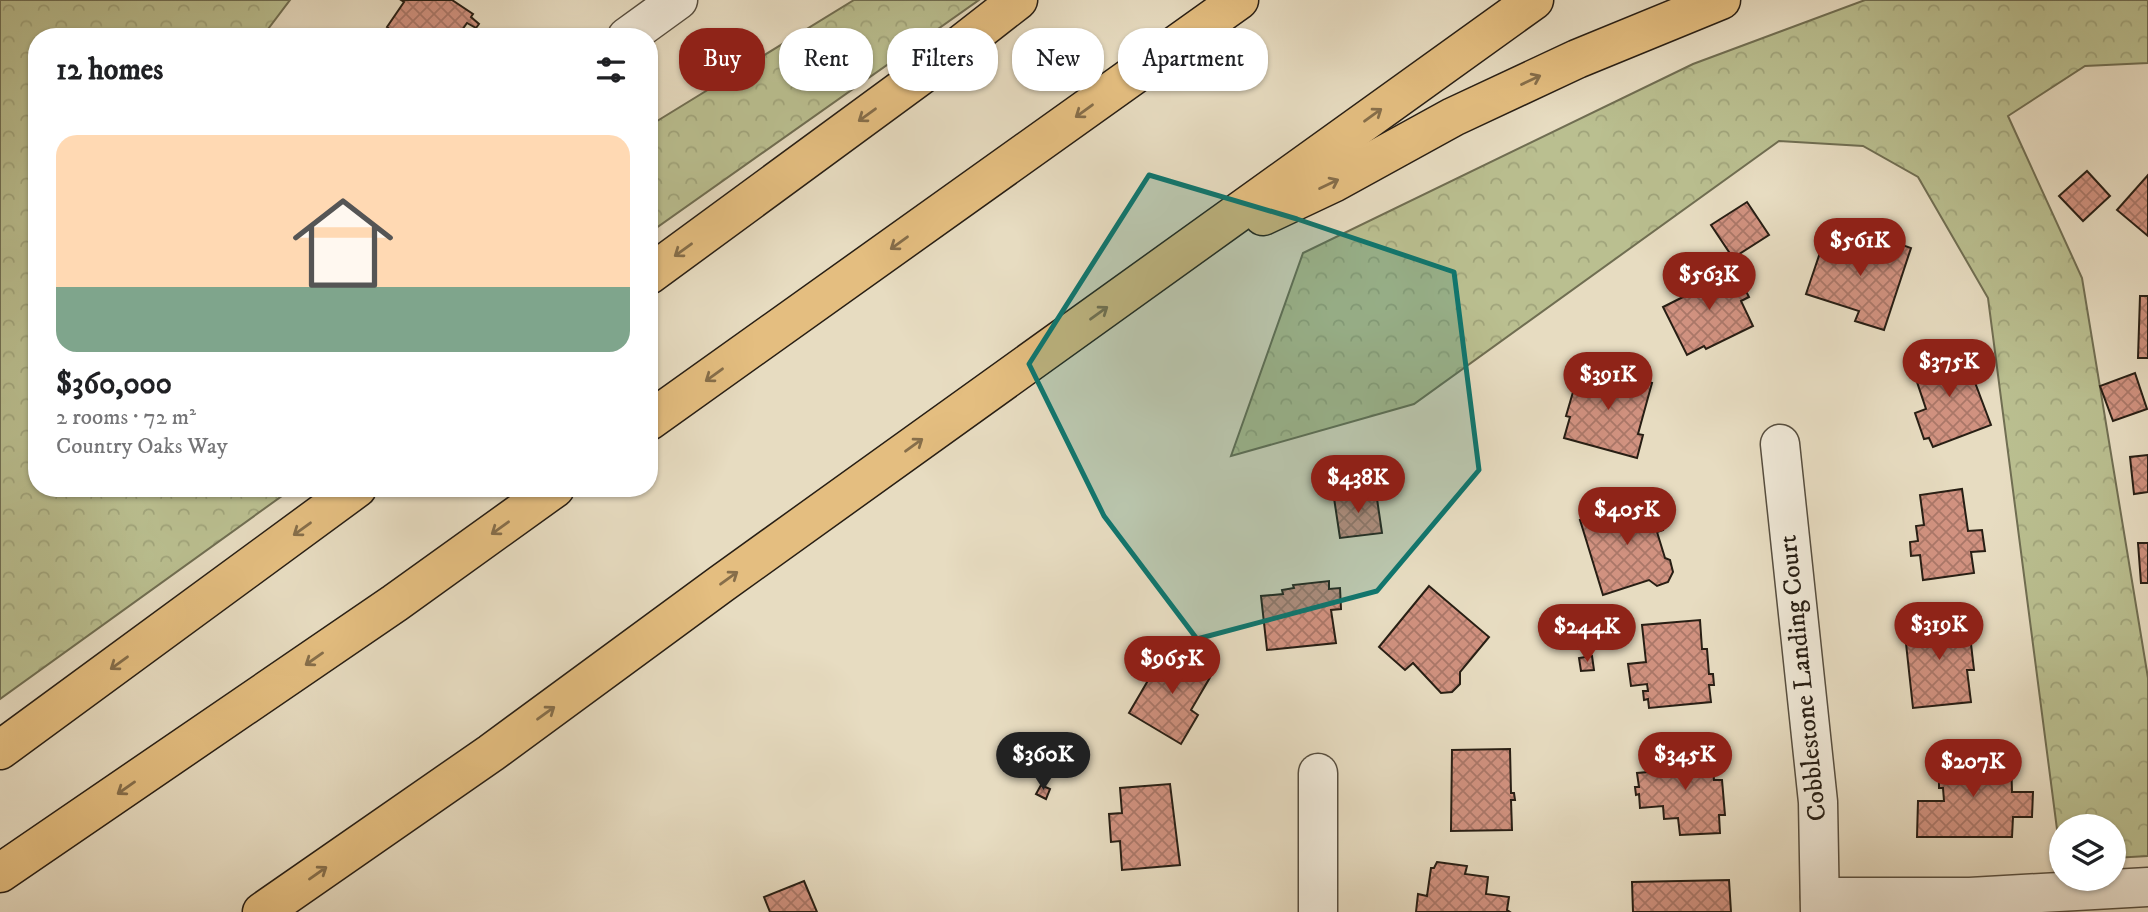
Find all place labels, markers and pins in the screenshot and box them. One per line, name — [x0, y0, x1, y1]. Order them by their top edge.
pin: $561K — [1811, 218, 1909, 278]
pin: $563K — [1660, 252, 1758, 312]
pin: $375K — [1900, 340, 1998, 399]
pin: $391K — [1559, 352, 1657, 412]
pin: $438K — [1309, 456, 1407, 515]
pin: $405K — [1578, 488, 1676, 547]
pin: $319K — [1890, 602, 1988, 662]
pin: $244K — [1538, 604, 1636, 664]
pin: $965K — [1123, 636, 1221, 696]
pin: $360K — [994, 732, 1092, 792]
pin: $345K — [1636, 732, 1734, 792]
pin: $207K — [1924, 740, 2022, 799]

